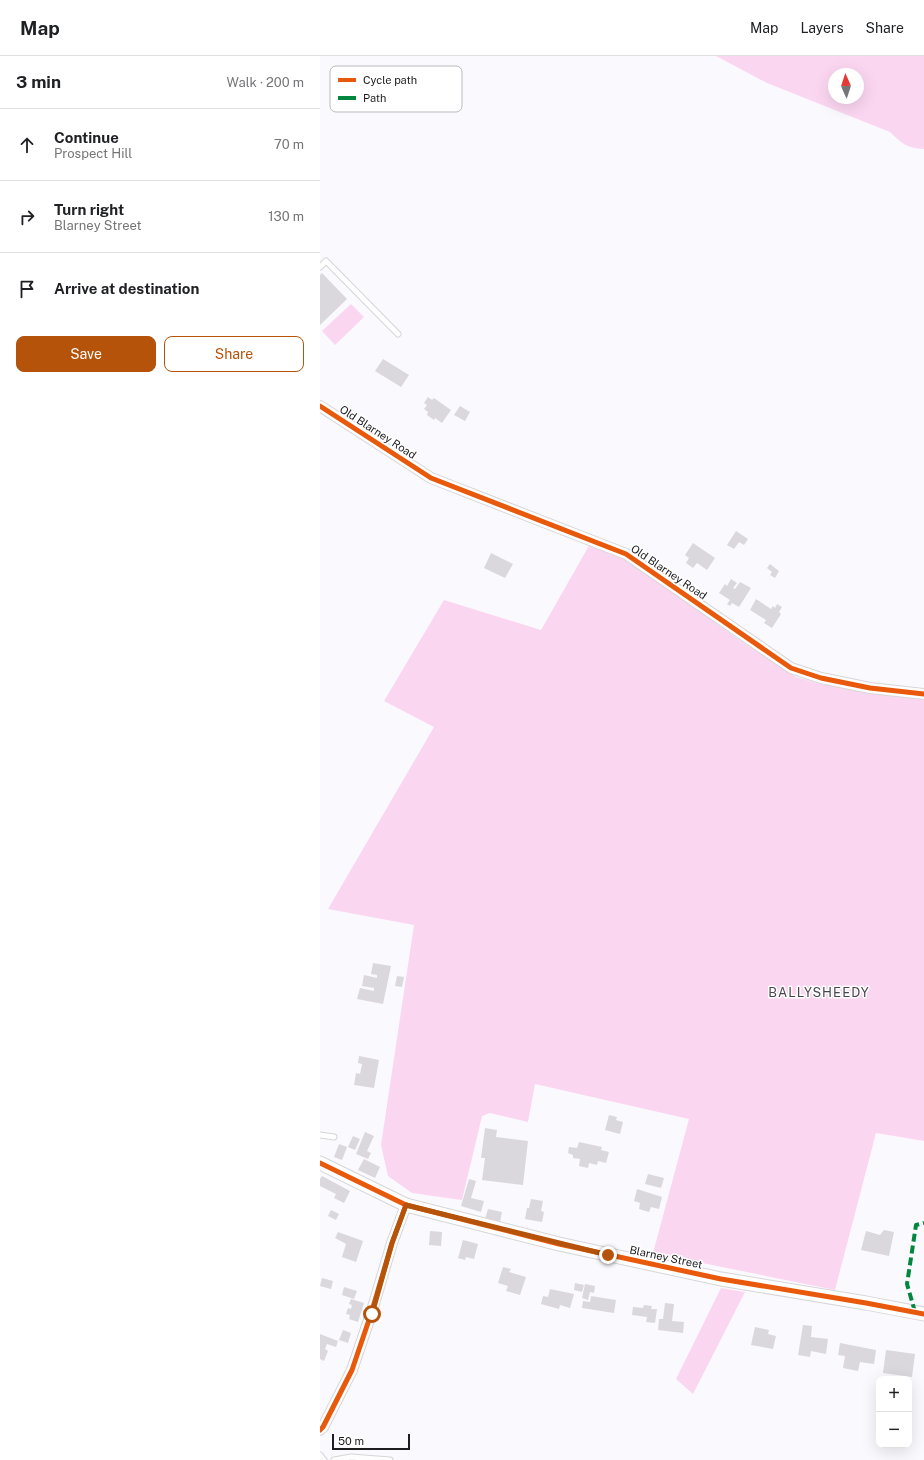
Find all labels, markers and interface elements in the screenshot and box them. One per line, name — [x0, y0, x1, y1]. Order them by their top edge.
text: Map — [20, 17, 60, 39]
text: Map — [750, 20, 778, 36]
text: Layers — [800, 20, 844, 36]
text: Share — [866, 20, 904, 36]
legend — [330, 66, 462, 112]
north arrow — [828, 68, 864, 104]
text: 3 min — [16, 72, 61, 92]
text: Cycle path — [363, 74, 417, 86]
text: Walk · 200 m — [227, 75, 304, 90]
text: Path — [363, 92, 386, 104]
text: Continue — [54, 129, 119, 146]
icon: ahead — [16, 134, 38, 156]
text: 70 m — [274, 137, 304, 152]
text: Prospect Hill — [54, 146, 132, 161]
text: Turn right — [54, 201, 124, 218]
icon: right — [16, 206, 38, 228]
text: 130 m — [268, 209, 304, 224]
text: Blarney Street — [54, 218, 142, 233]
icon: arrive — [16, 278, 38, 300]
text: Arrive at destination — [54, 280, 199, 297]
button: Save — [16, 336, 156, 372]
button: Share — [164, 336, 304, 372]
street label: Old Blarney Road — [338, 403, 418, 461]
street label: Old Blarney Road — [629, 542, 709, 602]
district label: BALLYSHEEDY — [768, 985, 870, 1000]
street label: Blarney Street — [628, 1243, 704, 1271]
route end — [599, 1246, 617, 1264]
route start — [363, 1305, 381, 1323]
map controls — [876, 1376, 912, 1448]
button: + — [876, 1376, 912, 1412]
button: − — [876, 1412, 912, 1448]
scale bar — [332, 1432, 410, 1451]
text: 50 m — [338, 1435, 364, 1447]

